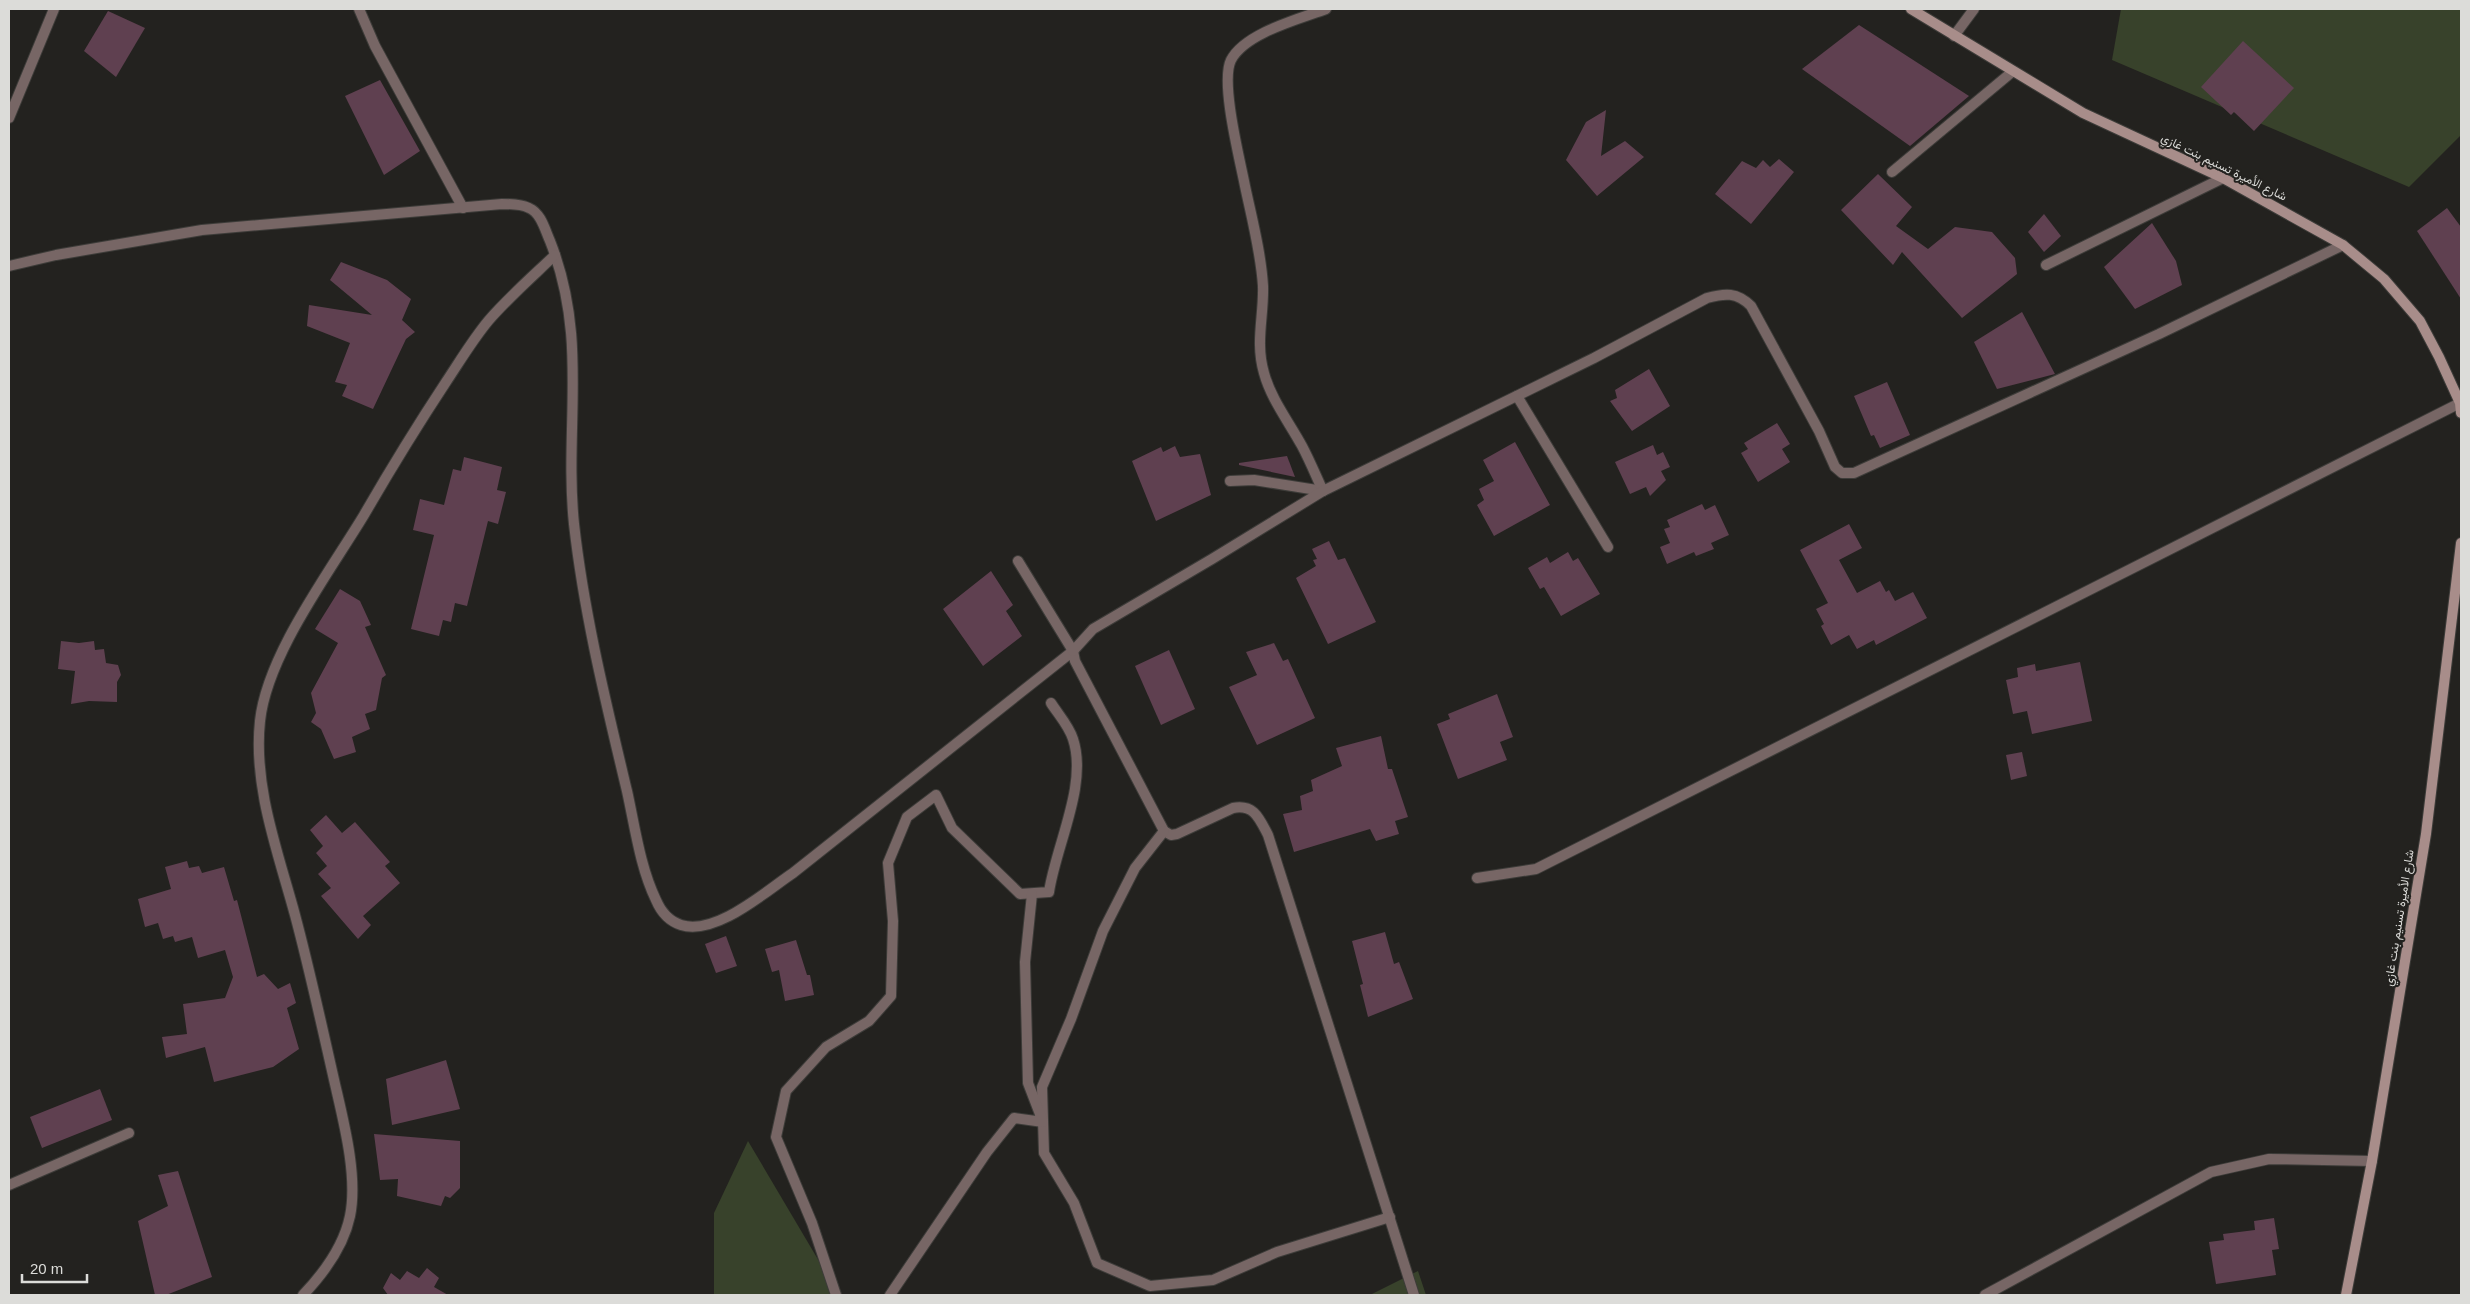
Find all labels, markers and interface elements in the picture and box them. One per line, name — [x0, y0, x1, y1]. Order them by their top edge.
street label: شارع الأميرة تسنيم بنت غازي — [2158, 130, 2289, 206]
street label: شارع الأميرة تسنيم بنت غازي — [2381, 849, 2420, 988]
scale bar — [22, 1252, 88, 1284]
text: 20 m — [30, 1260, 63, 1277]

